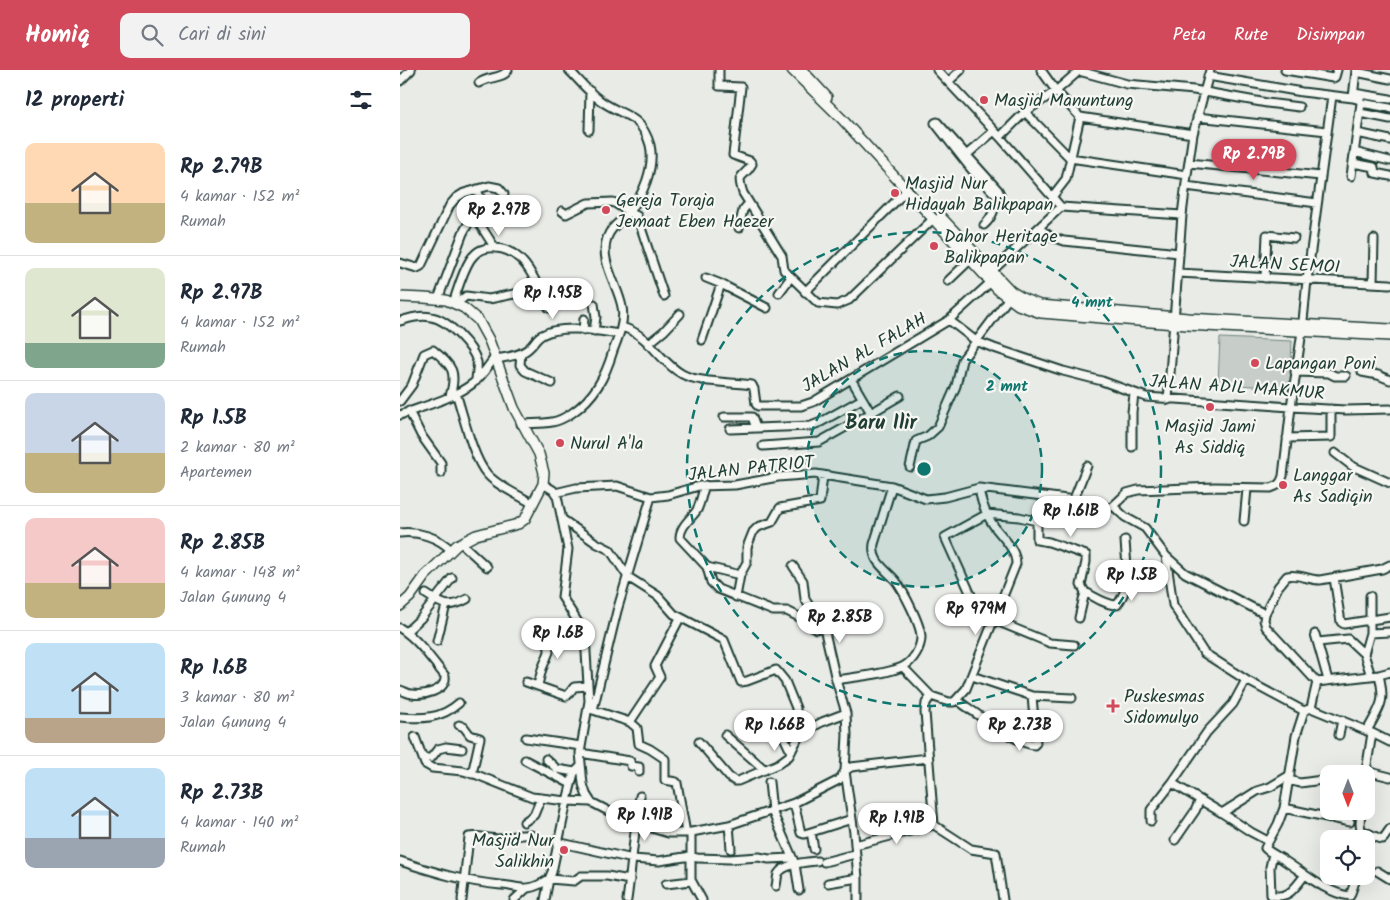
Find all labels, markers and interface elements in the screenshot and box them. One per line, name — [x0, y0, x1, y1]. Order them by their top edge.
search box — [120, 13, 470, 58]
text: Homiq — [25, 16, 90, 55]
text: Cari di sini — [178, 20, 266, 50]
icon: search — [138, 21, 166, 49]
text: Peta — [1173, 21, 1206, 50]
text: Rute — [1234, 21, 1268, 50]
text: Disimpan — [1296, 21, 1365, 50]
text: 12 properti — [25, 84, 124, 117]
icon: filters — [347, 86, 375, 114]
place label: Masjid Manuntung — [994, 87, 1134, 116]
marker: Masjid Manuntung — [978, 94, 990, 106]
pin: Rp 2.79B — [1202, 138, 1306, 181]
text: Rp 2.79B — [1222, 142, 1286, 167]
text: Rp 2.79B — [180, 151, 263, 184]
icon: home — [65, 163, 125, 223]
place label: Masjid Nur Hidayah Balikpapan — [905, 170, 1053, 220]
text: 4 kamar · 152 m² — [180, 184, 299, 209]
place label: Gereja Toraja Jemaat Eben Haezer — [616, 187, 774, 237]
marker: Masjid Nur Hidayah Balikpapan — [889, 187, 901, 199]
pin: Rp 2.97B — [447, 194, 551, 237]
text: Rp 2.97B — [467, 198, 531, 223]
marker: Gereja Toraja Jemaat Eben Haezer — [600, 204, 612, 216]
text: Rumah — [180, 209, 226, 234]
place label: Dahor Heritage Balikpapan — [944, 223, 1058, 273]
marker: Dahor Heritage Balikpapan — [928, 240, 940, 252]
street label: JALAN SEMOI — [1229, 248, 1341, 283]
text: Rp 2.97B — [180, 277, 263, 310]
pin: Rp 1.95B — [501, 278, 605, 320]
text: Rp 1.95B — [523, 281, 583, 306]
icon: home — [65, 288, 125, 348]
text: 4 mnt — [1071, 291, 1113, 315]
street label: JALAN AL FALAH — [797, 306, 933, 401]
text: 4 kamar · 152 m² — [180, 310, 299, 335]
text: Rumah — [180, 335, 226, 360]
place label: Lapangan Poni — [1265, 350, 1376, 379]
marker: Lapangan Poni — [1249, 357, 1261, 369]
street label: JALAN ADIL MAKMUR — [1148, 368, 1326, 409]
text: 2 mnt — [986, 375, 1028, 399]
marker: Masjid Jami As Siddiq — [1204, 401, 1216, 413]
text: Rp 1.5B — [180, 402, 247, 435]
district label: Baru Ilir — [845, 408, 917, 440]
icon: home — [65, 413, 125, 473]
place label: Masjid Jami As Siddiq — [1165, 413, 1256, 463]
place label: Nurul A'la — [570, 430, 644, 459]
text: 2 kamar · 80 m² — [180, 435, 295, 460]
marker: Nurul A'la — [554, 437, 566, 449]
street label: JALAN PATRIOT — [687, 448, 817, 491]
text: Apartemen — [180, 460, 252, 485]
centre of rings — [915, 460, 933, 478]
place label: Langgar As Sadiqin — [1293, 462, 1373, 512]
marker: Langgar As Sadiqin — [1277, 479, 1289, 491]
pin: Rp 1.61B — [1019, 496, 1123, 538]
text: Rp 1.61B — [1043, 499, 1099, 524]
text: Rp 2.85B — [180, 527, 265, 560]
icon: home — [65, 538, 125, 598]
text: 4 kamar · 148 m² — [180, 560, 300, 585]
pin: Rp 1.5B — [1086, 560, 1178, 602]
text: Rp 1.5B — [1106, 563, 1158, 588]
text: Jalan Gunung 4 — [180, 585, 286, 610]
pin: Rp 979M — [930, 594, 1022, 636]
text: Rp 979M — [946, 597, 1006, 622]
pin: Rp 2.85B — [788, 602, 892, 644]
text: Rp 2.85B — [807, 605, 873, 630]
pin: Rp 1.6B — [512, 618, 604, 660]
text: Rp 1.6B — [532, 621, 584, 646]
text: Rp 1.6B — [180, 652, 248, 685]
icon: home — [65, 663, 125, 723]
place label: Puskesmas Sidomulyo — [1124, 683, 1205, 733]
text: 3 kamar · 80 m² — [180, 685, 294, 710]
marker: Puskesmas Sidomulyo — [1106, 699, 1120, 713]
text: Jalan Gunung 4 — [180, 710, 286, 735]
pin: Rp 1.66B — [723, 710, 827, 752]
pin: Rp 2.73B — [968, 710, 1072, 752]
text: Rp 1.66B — [745, 713, 805, 738]
text: Rp 2.73B — [988, 713, 1052, 738]
north arrow — [1320, 765, 1375, 820]
map controls — [1320, 765, 1375, 885]
text: Rp 2.73B — [180, 777, 264, 810]
icon: home — [65, 788, 125, 848]
pin: Rp 1.91B — [593, 800, 697, 842]
pin: Rp 1.91B — [845, 802, 949, 845]
text: Rp 1.91B — [617, 803, 673, 828]
text: Rp 1.91B — [869, 806, 925, 831]
text: 4 kamar · 140 m² — [180, 810, 298, 835]
place label: Masjid Nur Salikhin — [472, 827, 555, 877]
button: locate — [1320, 830, 1375, 885]
text: Rumah — [180, 835, 226, 860]
marker: Masjid Nur Salikhin — [558, 844, 570, 856]

